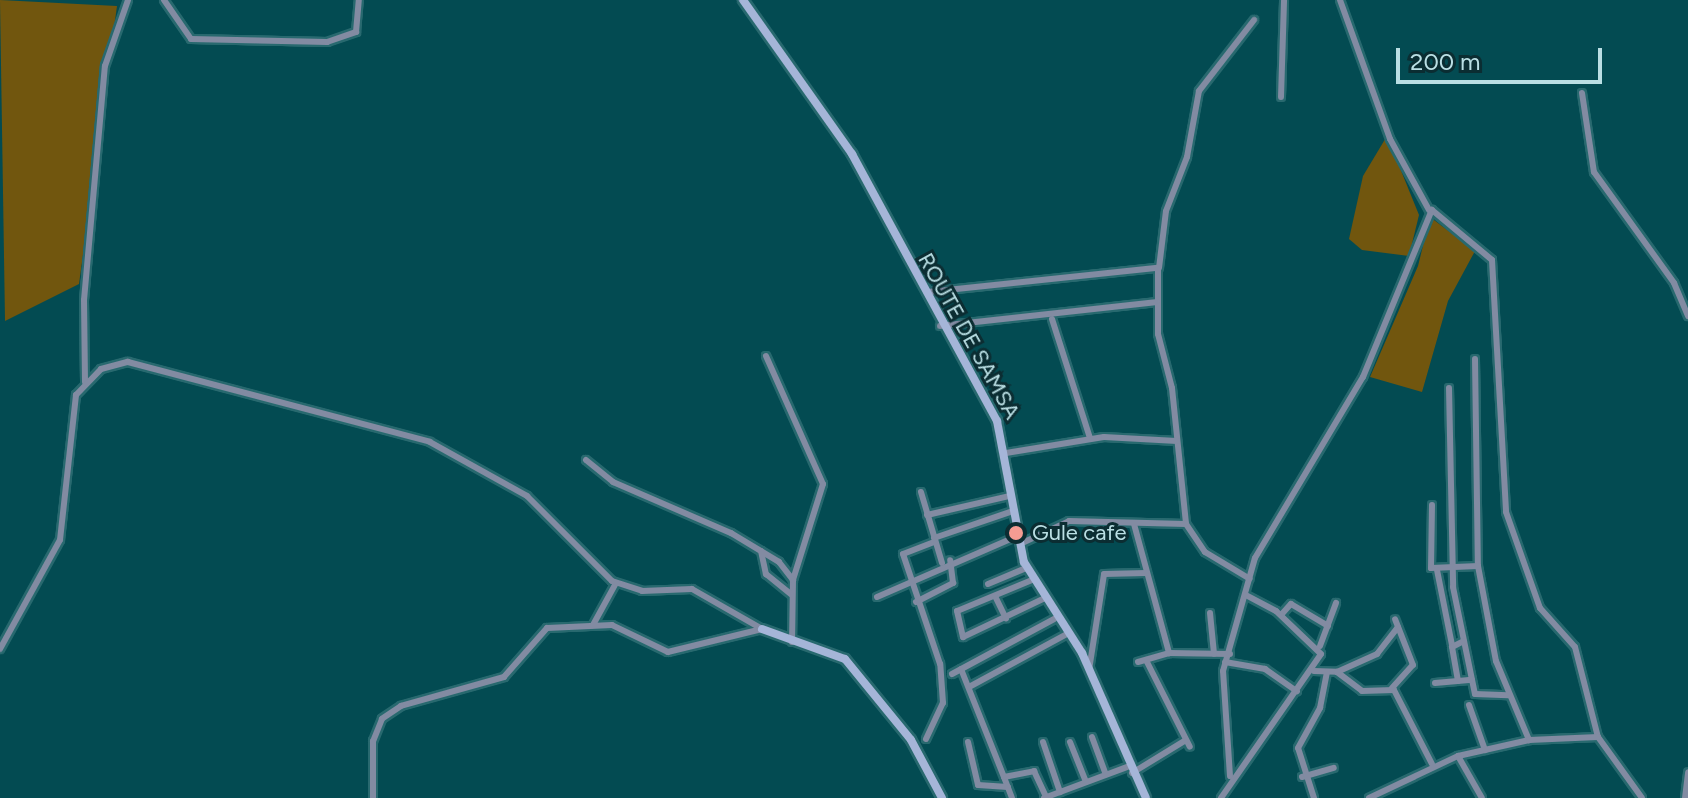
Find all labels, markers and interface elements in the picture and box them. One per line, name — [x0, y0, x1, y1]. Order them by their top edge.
scale bar — [1400, 32, 1606, 82]
text: 200 m — [1410, 47, 1481, 76]
street label: ROUTE DE SAMSA — [912, 248, 1026, 424]
place label: Gule cafe — [1032, 520, 1126, 546]
marker: Gule cafe — [1007, 524, 1025, 542]

